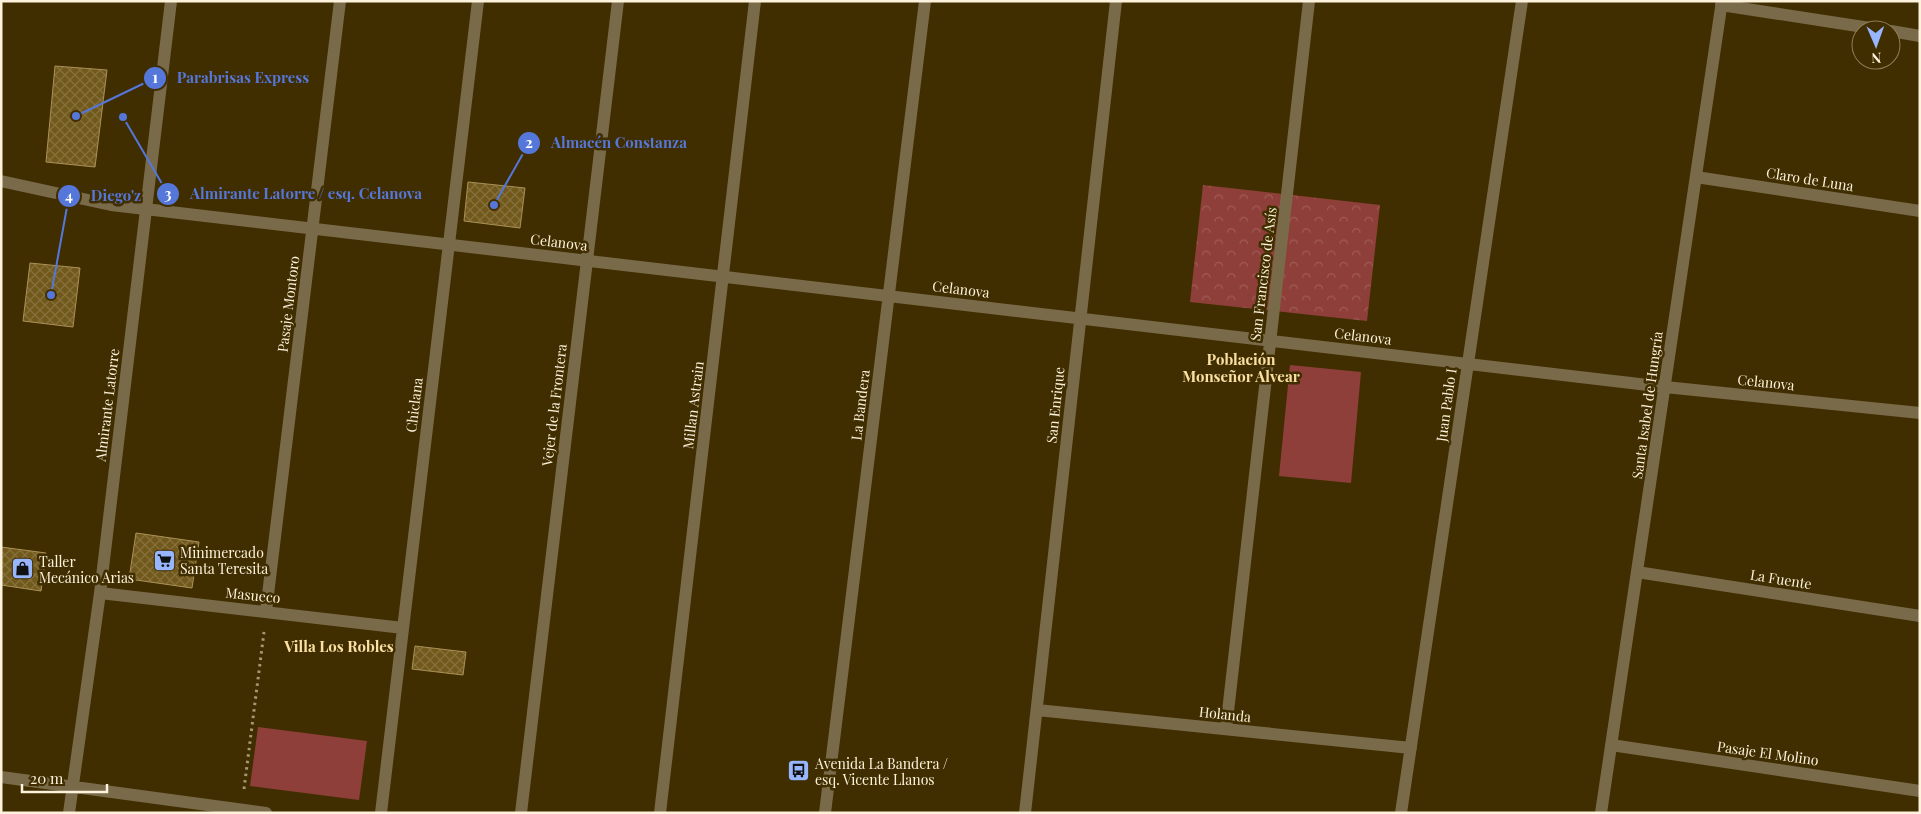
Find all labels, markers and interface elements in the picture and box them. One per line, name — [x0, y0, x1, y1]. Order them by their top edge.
north arrow — [1851, 20, 1901, 70]
text: N — [1871, 49, 1882, 68]
callout: Parabrisas Express — [142, 63, 319, 93]
text: 1 — [152, 67, 158, 87]
text: Parabrisas Express — [177, 67, 309, 87]
callout: Almacén Constanza — [516, 128, 697, 158]
text: 2 — [525, 132, 533, 152]
text: Almacén Constanza — [550, 132, 687, 152]
street label: Claro de Luna — [1765, 163, 1855, 195]
callout: Almirante Latorre / esq. Celanova — [155, 179, 432, 209]
callout: Diego'z — [56, 181, 152, 211]
text: 3 — [164, 183, 172, 203]
text: Almirante Latorre / esq. Celanova — [189, 183, 422, 203]
text: 4 — [65, 185, 73, 205]
text: Diego'z — [91, 185, 141, 205]
street label: San Francisco de Asís — [1245, 206, 1281, 342]
street label: Celanova — [529, 229, 589, 255]
street label: Pasaje Montoro — [273, 254, 303, 353]
street label: Celanova — [931, 276, 991, 302]
street label: Celanova — [1333, 323, 1393, 349]
street label: Santa Isabel de Hungría — [1627, 330, 1667, 480]
street label: Vejer de la Frontera — [537, 343, 571, 468]
street label: Almirante Latorre — [91, 347, 123, 464]
district label: Población Monseñor Alvear — [1182, 349, 1300, 386]
street label: Millan Astrain — [678, 359, 708, 450]
street label: San Enrique — [1042, 366, 1068, 444]
street label: Juan Pablo I — [1431, 367, 1461, 444]
street label: La Bandera — [846, 369, 874, 441]
street label: Celanova — [1736, 370, 1796, 394]
street label: Chiclana — [401, 376, 427, 433]
place label: Minimercado Santa Teresita — [180, 543, 268, 578]
supermarket icon: Minimercado Santa Teresita — [152, 548, 176, 572]
place label: Taller Mecánico Arias — [39, 552, 134, 587]
shop icon: Taller Mecánico Arias — [11, 557, 35, 581]
street label: La Fuente — [1749, 565, 1813, 593]
street label: Masueco — [225, 583, 282, 607]
district label: Villa Los Robles — [283, 636, 394, 656]
street label: Holanda — [1198, 702, 1252, 726]
street label: Pasaje El Molino — [1716, 736, 1820, 770]
place label: Avenida La Bandera / esq. Vicente Llanos — [814, 754, 948, 789]
bus stop icon: Avenida La Bandera / esq. Vicente Llanos — [787, 759, 811, 783]
scale bar — [22, 762, 108, 794]
text: 20 m — [30, 768, 64, 788]

